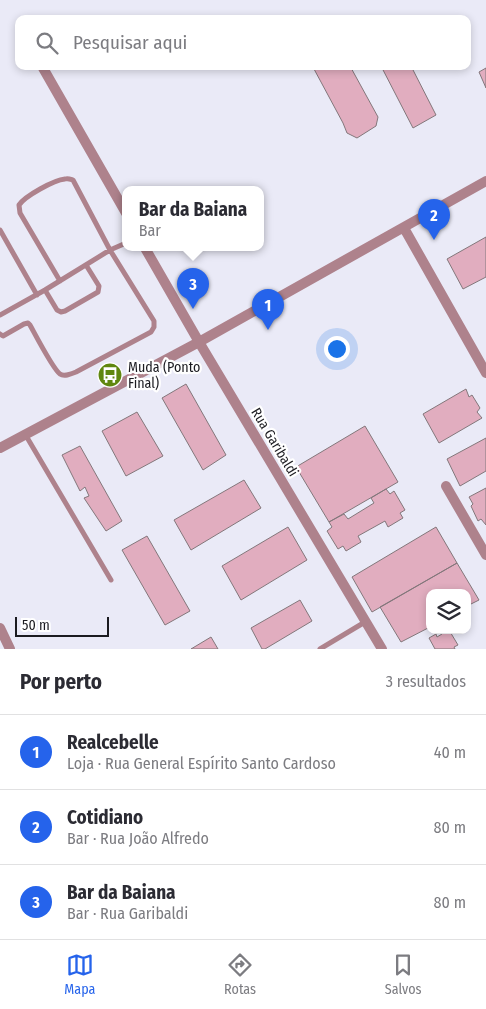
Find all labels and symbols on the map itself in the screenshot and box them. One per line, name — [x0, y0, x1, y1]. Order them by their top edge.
pin: 2 — [418, 199, 450, 240]
pin: 3 — [177, 268, 209, 309]
pin: 1 — [252, 289, 284, 330]
your location — [324, 336, 350, 362]
place label: Muda (Ponto Final) — [128, 359, 200, 392]
bus stop icon: Muda (Ponto Final) — [97, 362, 123, 388]
street label: Rua Garibaldi — [247, 405, 302, 480]
scale bar — [15, 614, 109, 637]

